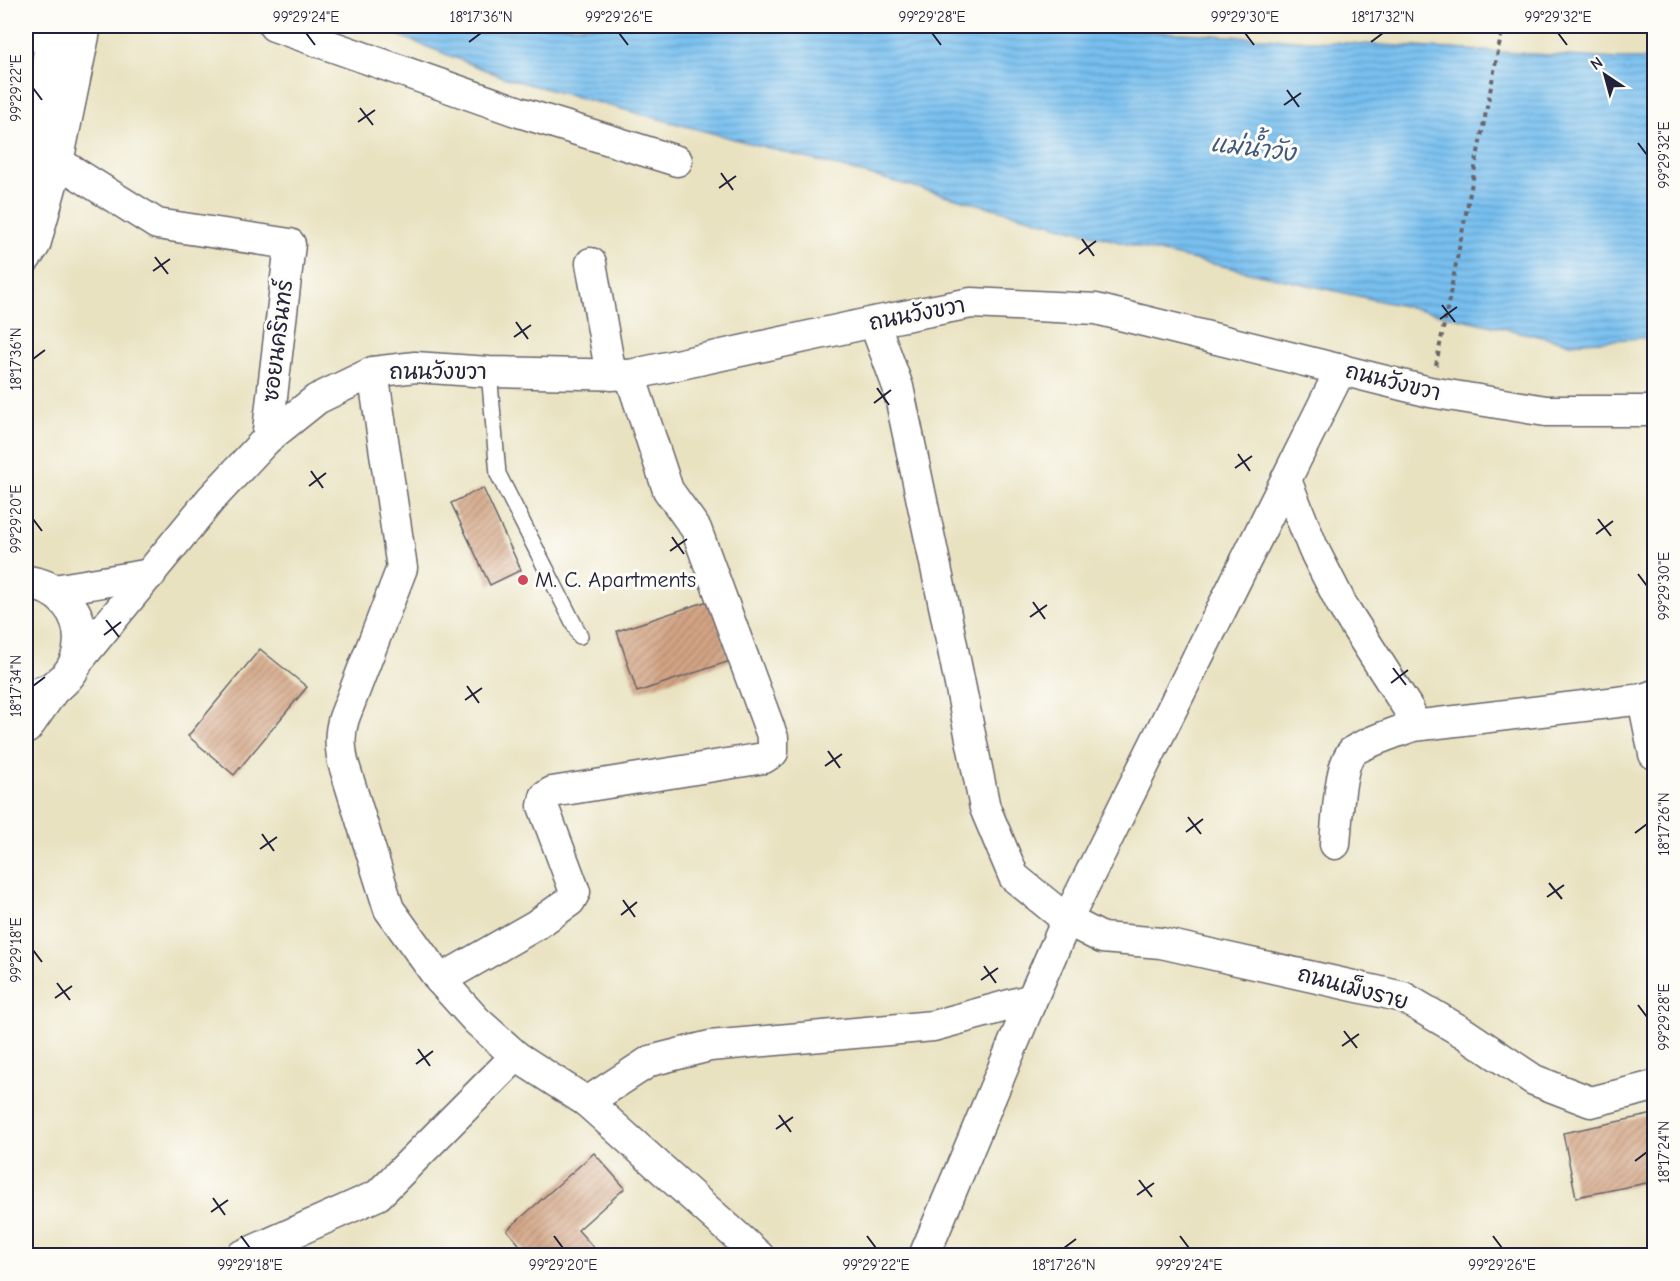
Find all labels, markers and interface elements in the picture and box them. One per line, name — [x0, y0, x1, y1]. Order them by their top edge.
text: 99°29'24"E — [273, 8, 339, 26]
text: 18°17'36"N — [449, 8, 513, 26]
text: 99°29'26"E — [585, 8, 653, 26]
text: 99°29'28"E — [898, 8, 966, 26]
text: 99°29'30"E — [1211, 8, 1279, 26]
text: 18°17'32"N — [1352, 8, 1414, 26]
text: 99°29'32"E — [1525, 8, 1592, 26]
north arrow — [1575, 45, 1635, 105]
text: N — [1587, 53, 1606, 74]
text: 99°29'22"E — [7, 54, 25, 122]
water label: แม่น้ำวัง — [1209, 121, 1300, 167]
text: 99°29'32"E — [1655, 122, 1673, 189]
street label: ซอยนครินทร์ — [256, 278, 298, 404]
street label: ถนนวังขวา — [867, 292, 967, 336]
text: 18°17'36"N — [7, 327, 25, 391]
street label: ถนนวังขวา — [1343, 358, 1443, 406]
street label: ถนนวังขวา — [389, 359, 487, 385]
text: 99°29'20"E — [7, 485, 25, 553]
text: 99°29'30"E — [1655, 552, 1673, 620]
place label: M. C. Apartments — [535, 567, 696, 593]
marker: M. C. Apartments — [516, 573, 530, 587]
text: 18°17'34"N — [7, 655, 25, 717]
text: 18°17'26"N — [1655, 792, 1673, 856]
text: 99°29'18"E — [7, 917, 25, 983]
street label: ถนนเม็งราย — [1295, 959, 1412, 1015]
text: 99°29'28"E — [1655, 983, 1673, 1051]
text: 18°17'24"N — [1655, 1121, 1673, 1183]
text: 99°29'18"E — [217, 1256, 283, 1274]
text: 99°29'20"E — [529, 1256, 597, 1274]
text: 99°29'22"E — [842, 1256, 910, 1274]
text: 18°17'26"N — [1032, 1256, 1096, 1274]
text: 99°29'24"E — [1156, 1256, 1222, 1274]
text: 99°29'26"E — [1468, 1256, 1536, 1274]

